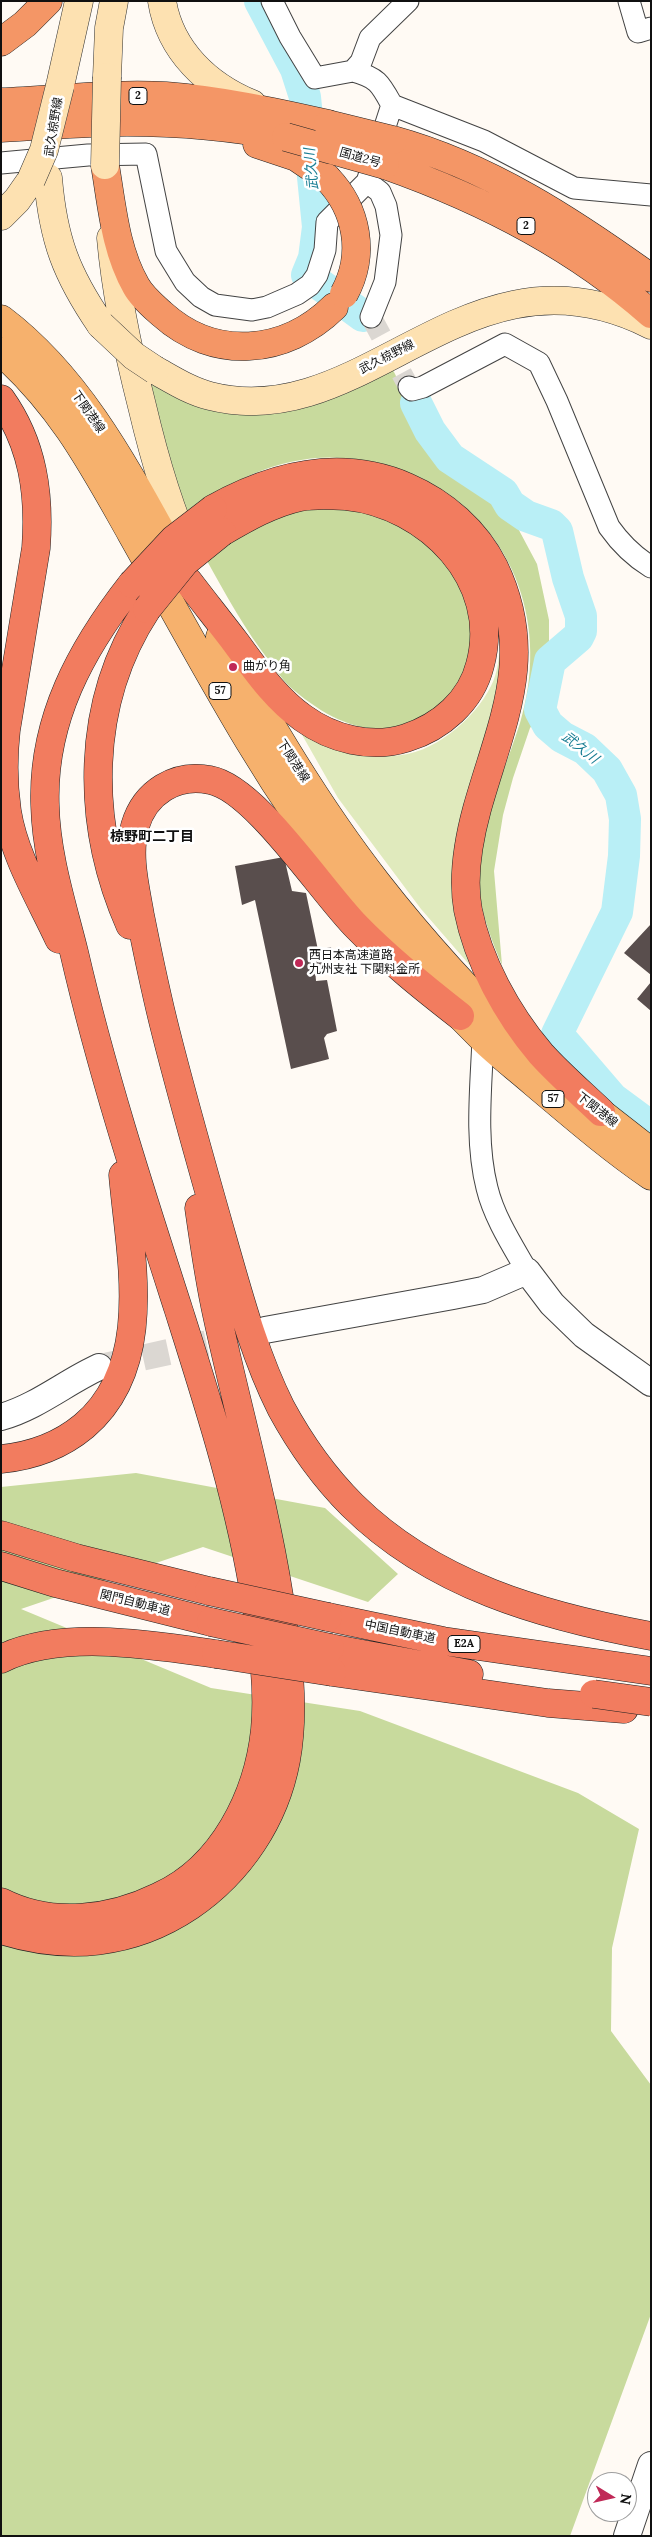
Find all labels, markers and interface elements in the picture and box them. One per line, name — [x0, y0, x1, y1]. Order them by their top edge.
road number: 2 — [129, 88, 147, 104]
street label: 武久椋野線 — [42, 96, 66, 158]
street label: 国道2号 — [338, 145, 382, 171]
water label: 武久川 — [302, 147, 322, 191]
road number: 2 — [517, 218, 535, 235]
street label: 武久椋野線 — [357, 337, 417, 377]
street label: 下関港線 — [68, 388, 108, 436]
place label: 曲がり角 — [243, 660, 291, 674]
marker: 曲がり角 — [227, 661, 239, 673]
road number: 57 — [209, 682, 231, 699]
water label: 武久川 — [558, 728, 602, 768]
street label: 下関港線 — [274, 737, 312, 785]
district label: 椋野町二丁目 — [110, 829, 194, 845]
place label: 西日本高速道路 九州支社 下関料金所 — [309, 949, 420, 977]
marker: 西日本高速道路 九州支社 下関料金所 — [293, 957, 305, 969]
road number: 57 — [542, 1090, 564, 1108]
street label: 下関港線 — [574, 1090, 620, 1130]
street label: 関門自動車道 — [98, 1587, 172, 1619]
street label: 中国自動車道 — [363, 1617, 437, 1647]
road number: E2A — [448, 1636, 480, 1652]
north arrow — [587, 2472, 637, 2522]
text: N — [616, 2492, 636, 2506]

